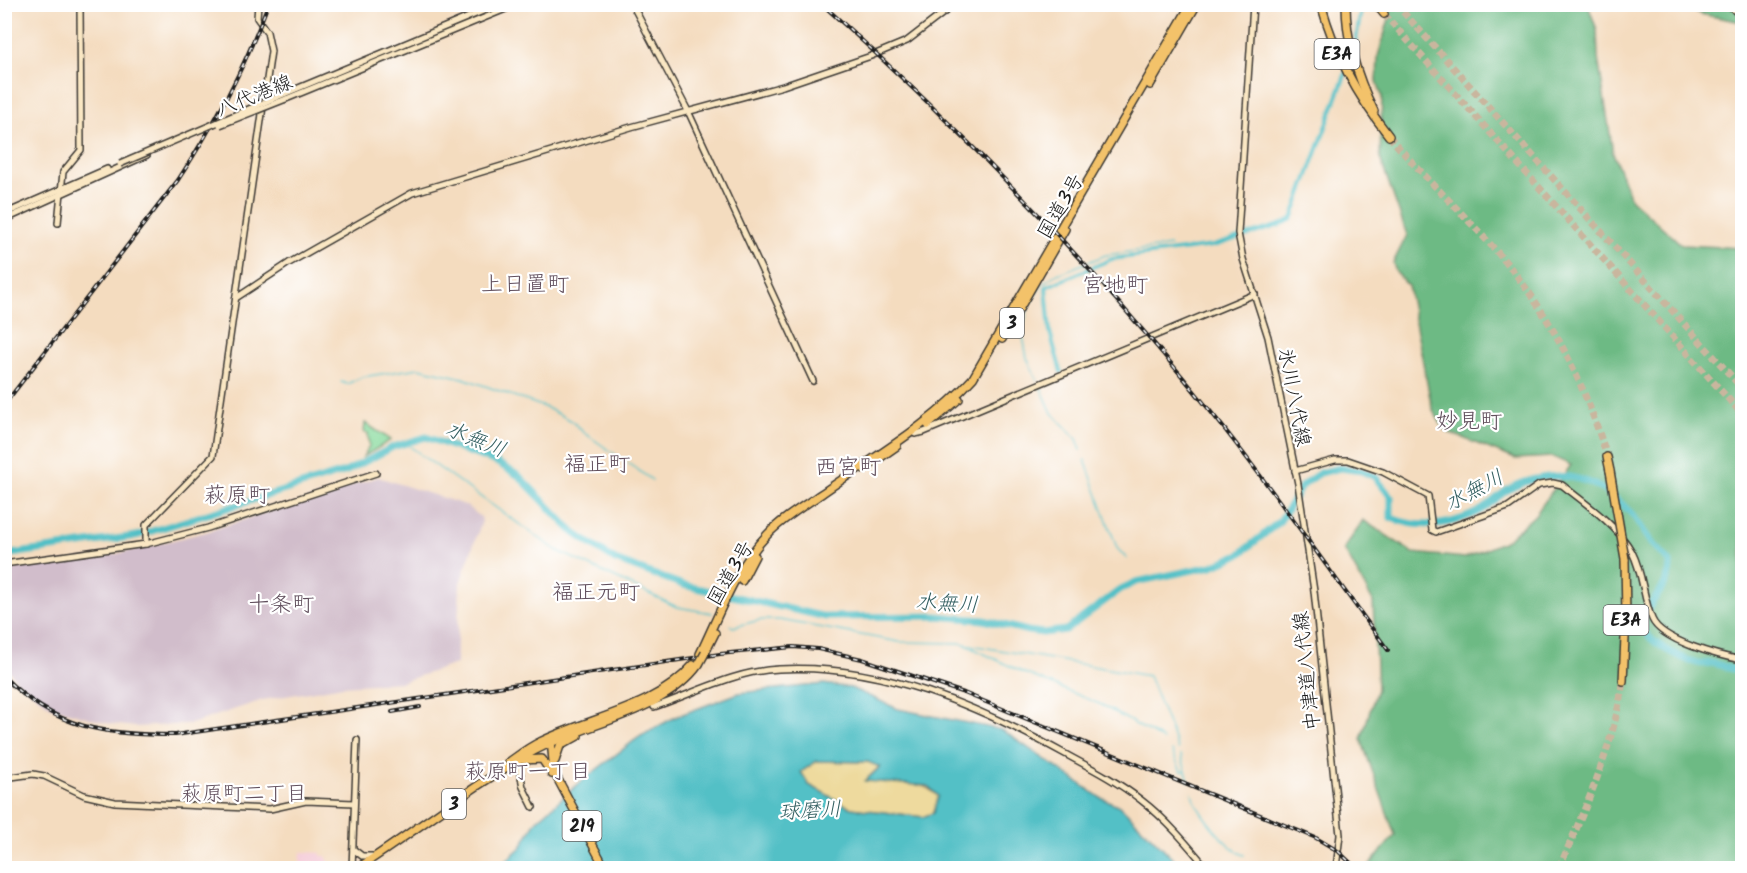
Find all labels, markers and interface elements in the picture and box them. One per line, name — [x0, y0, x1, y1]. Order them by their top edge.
road number: E3A — [1314, 39, 1360, 69]
street label: 八代港線 — [212, 67, 298, 127]
street label: 国道3号 — [1030, 168, 1093, 246]
district label: 上日置町 — [481, 268, 569, 303]
district label: 宮地町 — [1082, 269, 1148, 304]
road number: 3 — [1000, 308, 1024, 338]
street label: 氷川八代線 — [1268, 345, 1318, 450]
district label: 妙見町 — [1436, 405, 1502, 440]
water label: 水無川 — [440, 413, 511, 467]
district label: 福正町 — [564, 448, 630, 483]
district label: 西宮町 — [815, 451, 881, 486]
water label: 水無川 — [1439, 462, 1510, 521]
district label: 萩原町 — [204, 479, 270, 514]
street label: 国道3号 — [700, 535, 763, 613]
district label: 福正元町 — [552, 576, 640, 611]
water label: 水無川 — [915, 586, 979, 623]
district label: 十条町 — [248, 588, 314, 623]
road number: E3A — [1604, 605, 1648, 635]
street label: 中津道八代線 — [1286, 609, 1330, 732]
district label: 萩原町一丁目 — [465, 756, 591, 789]
district label: 萩原町二丁目 — [181, 778, 307, 811]
road number: 3 — [442, 789, 466, 819]
water label: 球磨川 — [778, 793, 842, 830]
road number: 219 — [562, 811, 602, 841]

